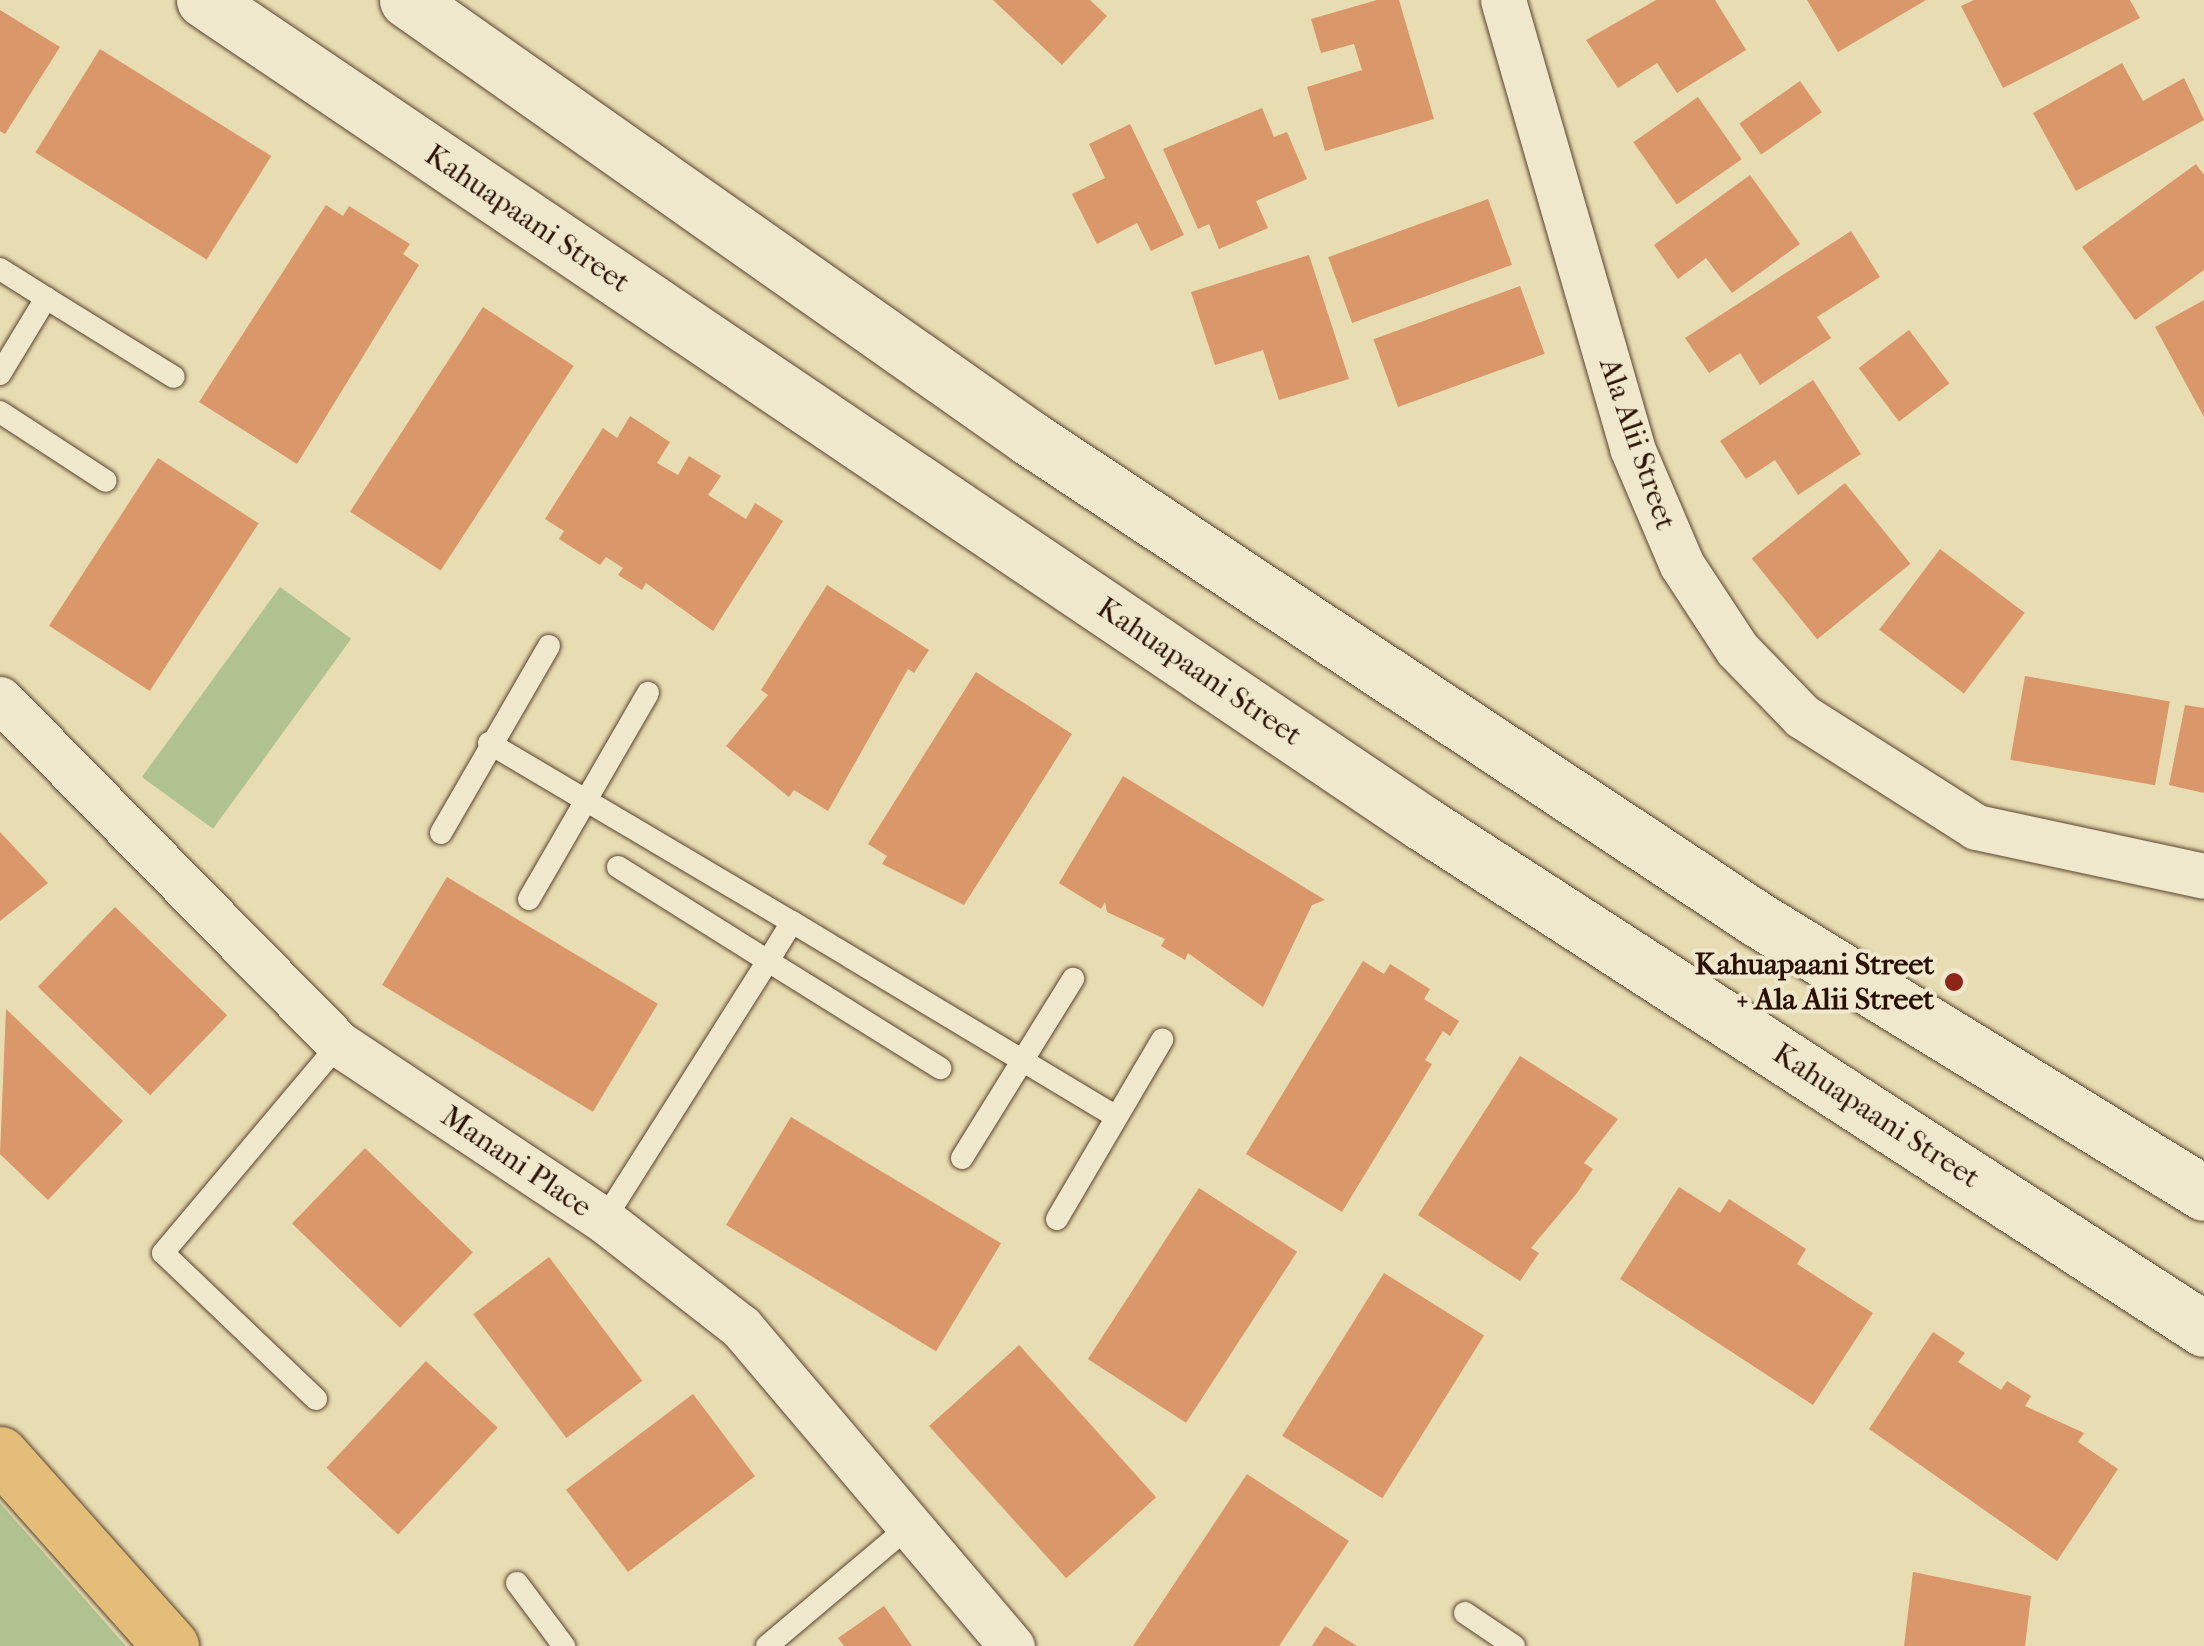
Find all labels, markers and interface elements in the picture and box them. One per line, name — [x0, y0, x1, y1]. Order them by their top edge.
street label: Kahuapaani Street — [418, 137, 636, 301]
street label: Ala Alii Street — [1591, 353, 1683, 535]
street label: Kahuapaani Street — [1090, 590, 1308, 754]
place label: Kahuapaani Street + Ala Alii Street — [1695, 947, 1934, 1018]
marker: Kahuapaani Street + Ala Alii Street — [1943, 971, 1965, 993]
street label: Kahuapaani Street — [1766, 1036, 1986, 1196]
street label: Manani Place — [434, 1099, 598, 1225]

